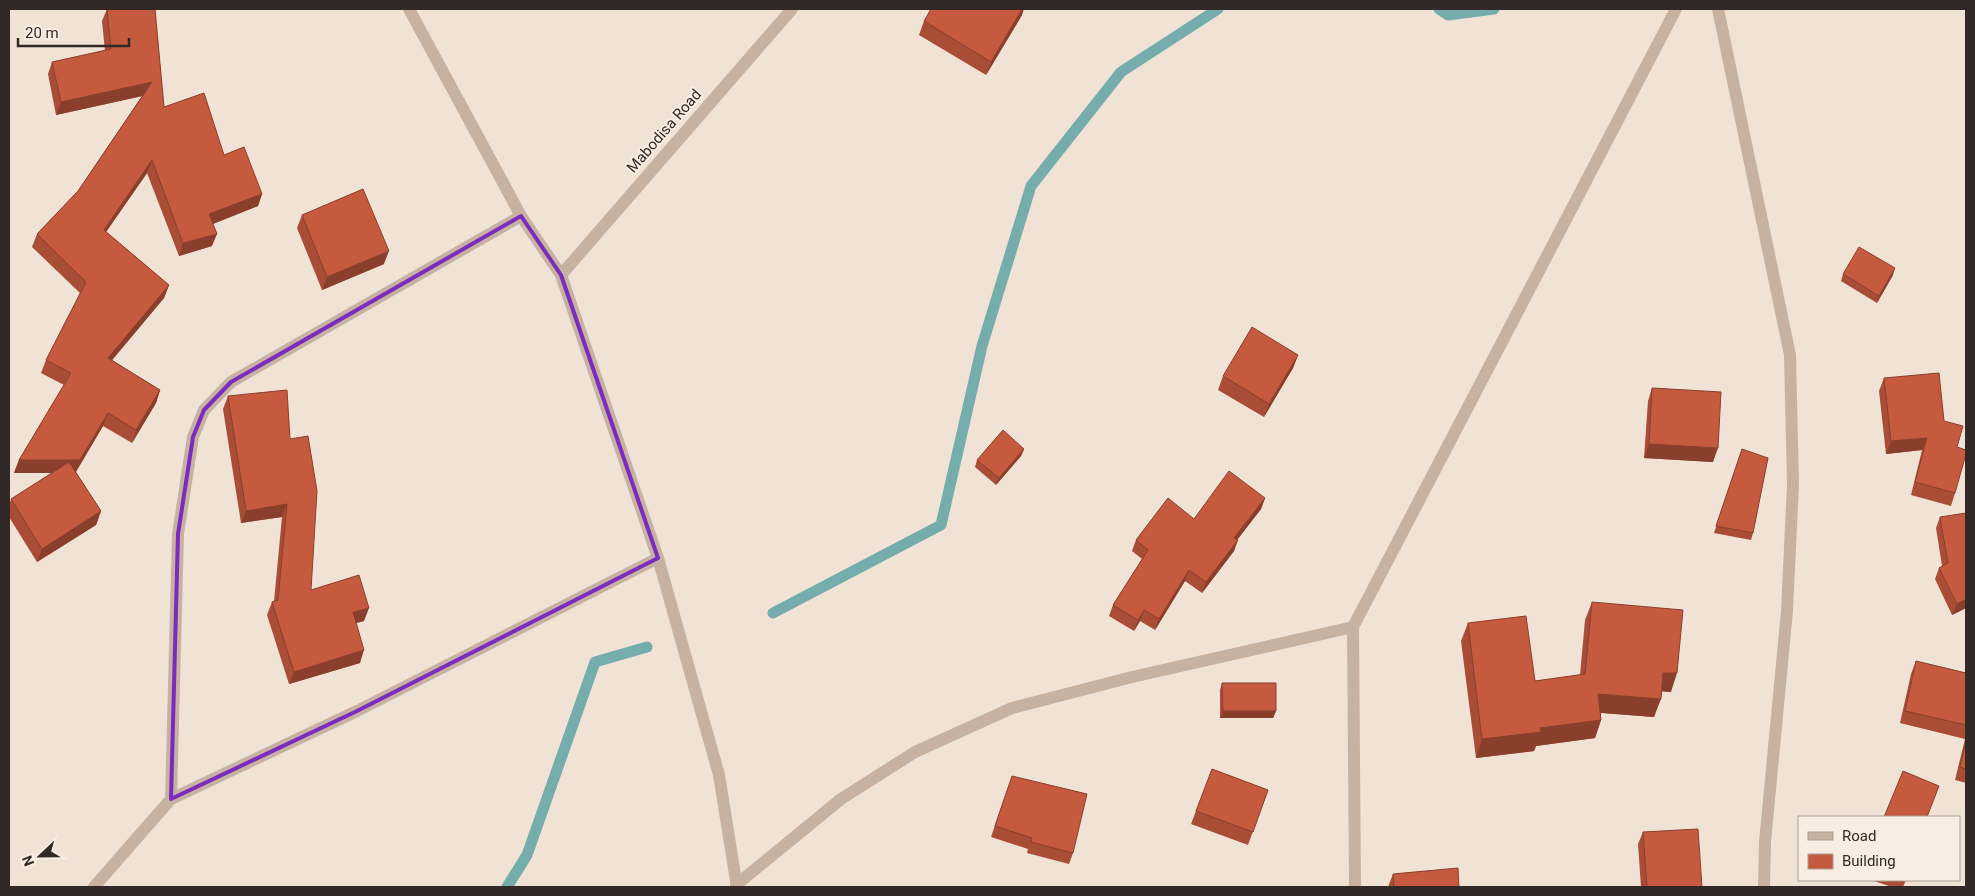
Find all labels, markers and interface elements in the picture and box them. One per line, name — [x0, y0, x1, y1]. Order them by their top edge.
scale bar — [18, 15, 129, 47]
text: 20 m — [25, 24, 59, 42]
street label: Mabodisa Road — [623, 86, 705, 176]
legend — [1798, 816, 1960, 881]
text: Road — [1842, 827, 1876, 845]
north arrow — [15, 831, 65, 881]
text: Building — [1842, 852, 1896, 870]
text: N — [19, 853, 37, 868]

